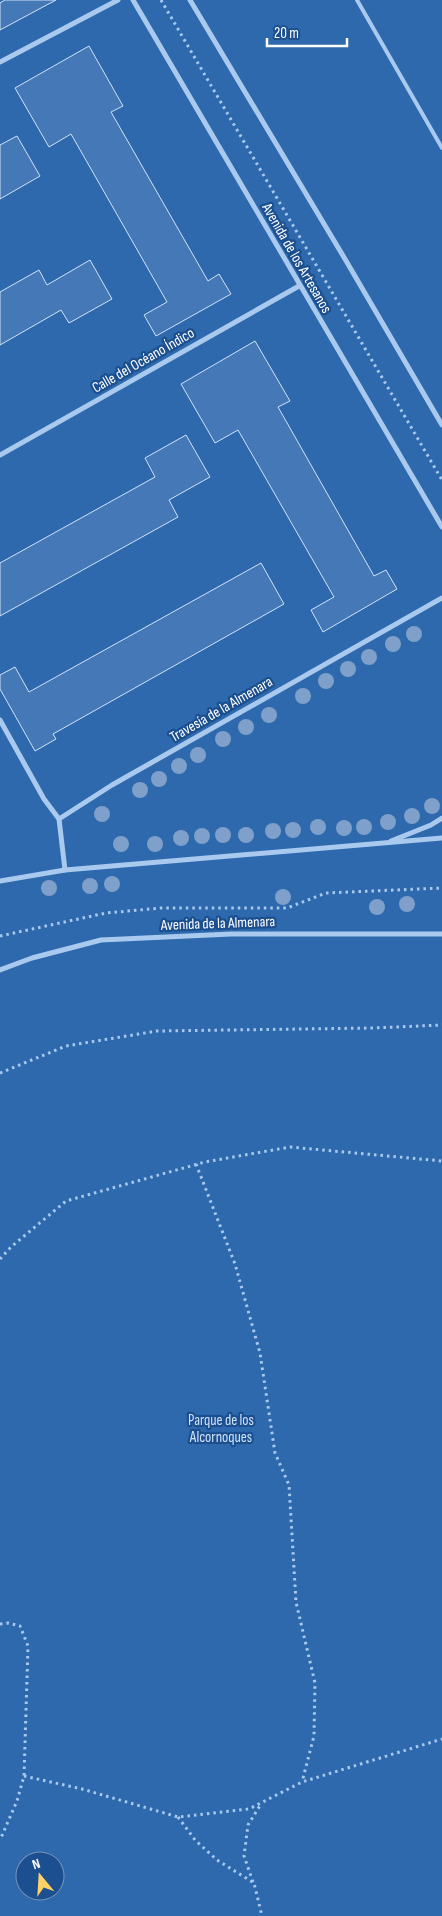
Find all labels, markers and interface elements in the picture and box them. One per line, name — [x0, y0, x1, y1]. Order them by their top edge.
scale bar — [267, 15, 347, 47]
text: 20 m — [274, 24, 299, 43]
street label: Avenida de los Artesanos — [257, 199, 336, 317]
street label: Calle del Océano Índico — [89, 323, 198, 397]
street label: Travesía de la Almenara — [166, 672, 276, 747]
street label: Avenida de la Almenara — [160, 912, 276, 935]
park label: Parque de los Alcornoques — [188, 1411, 254, 1447]
north arrow — [15, 1851, 65, 1901]
text: N — [30, 1855, 42, 1873]

